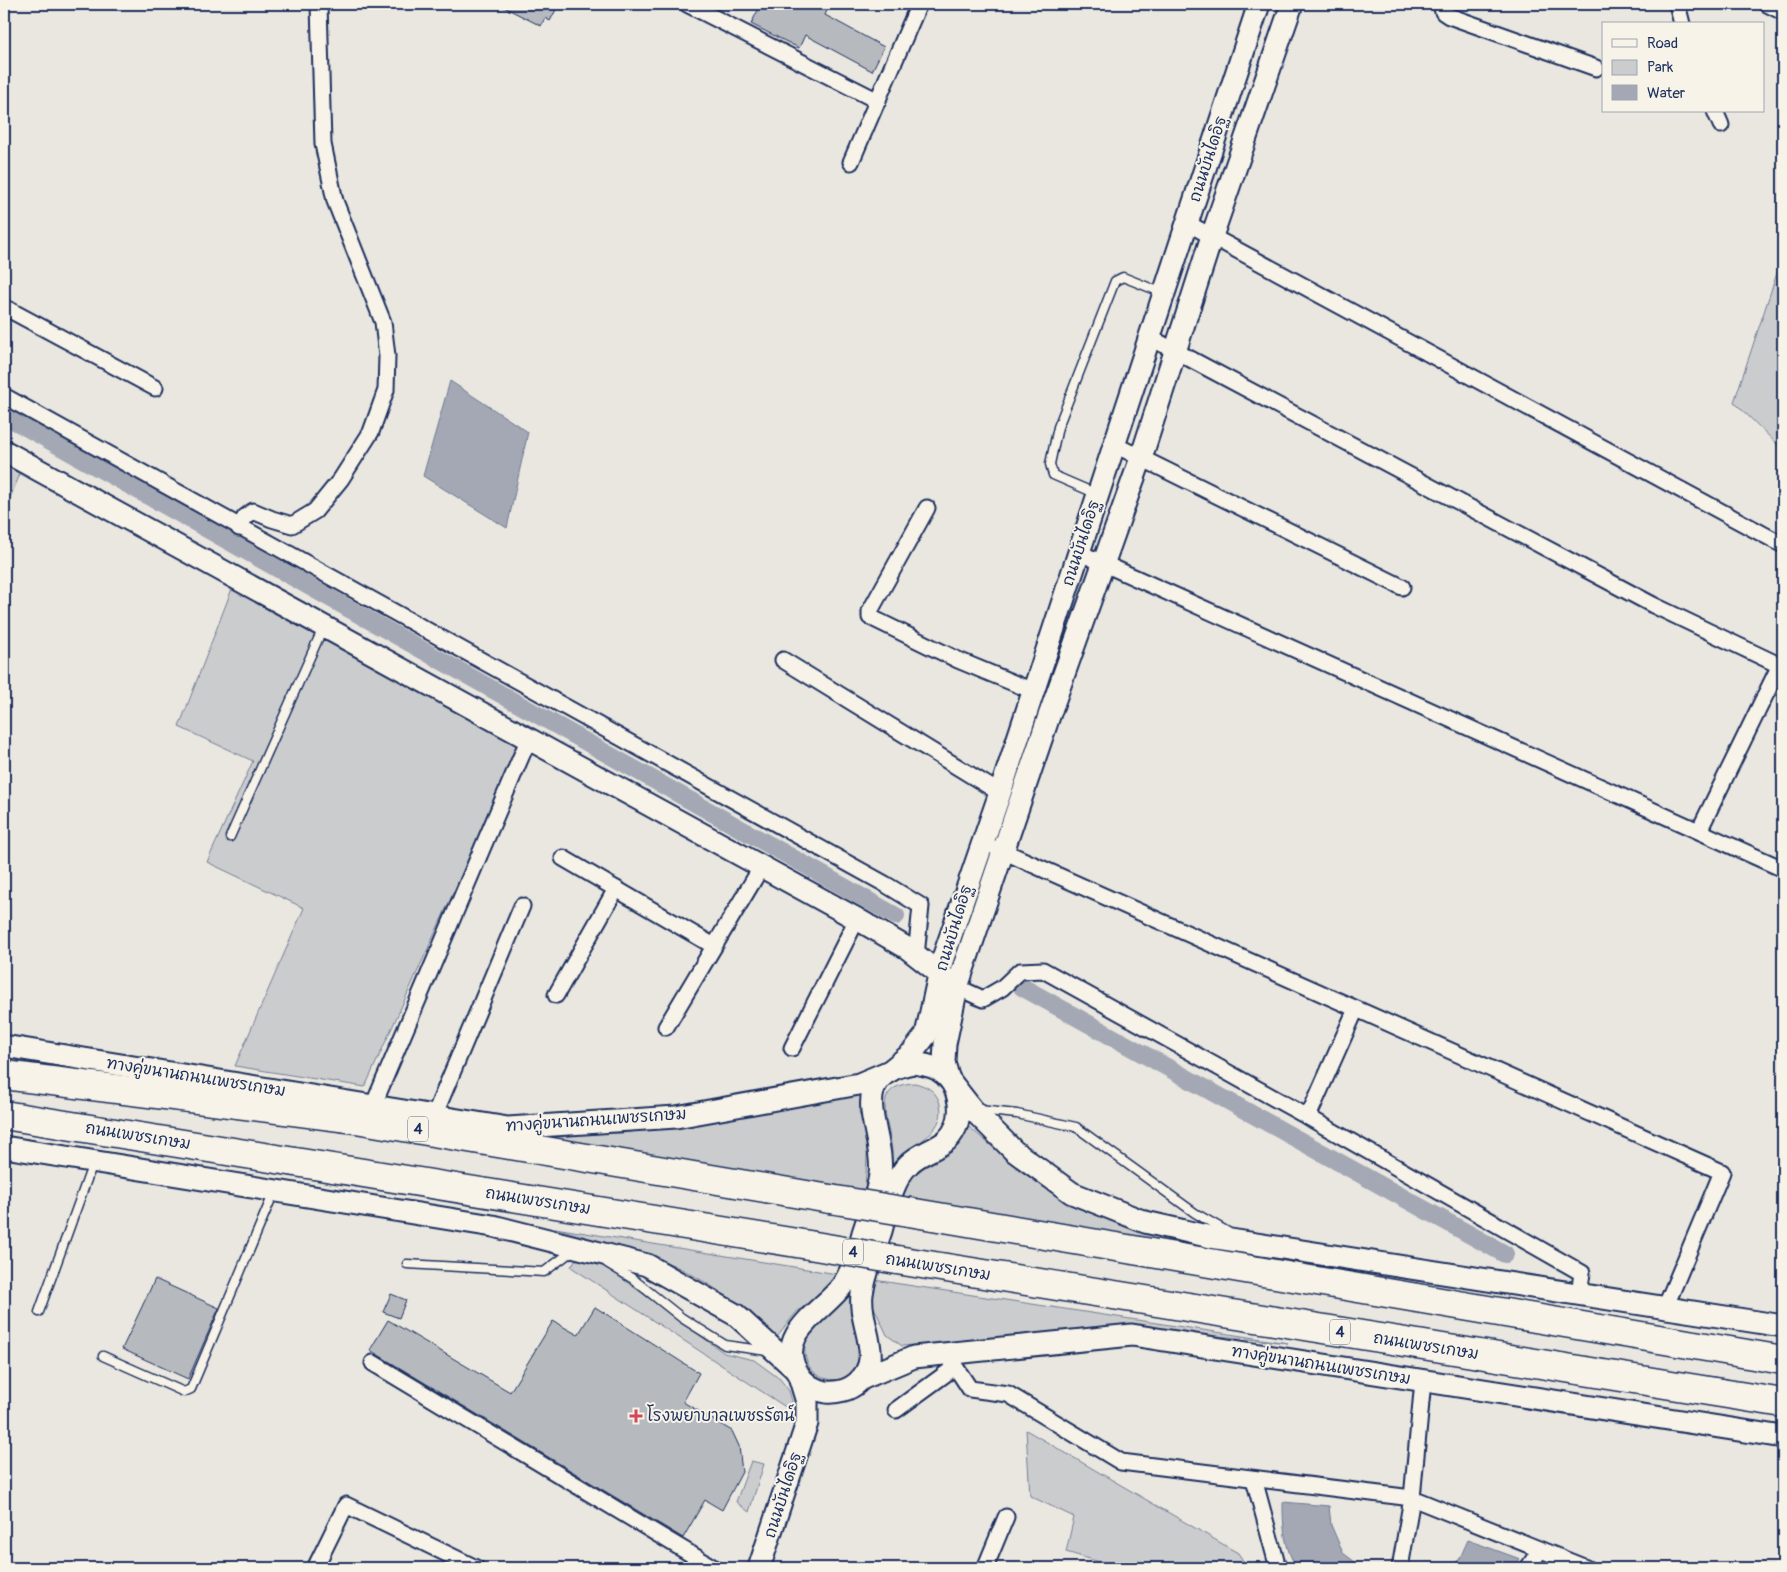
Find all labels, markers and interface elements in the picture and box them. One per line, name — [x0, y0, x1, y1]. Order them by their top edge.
legend — [1602, 22, 1764, 112]
text: Road — [1647, 34, 1678, 53]
text: Park — [1647, 58, 1674, 77]
text: Water — [1647, 84, 1686, 103]
street label: ถนนบันไดอิฐ — [1183, 113, 1232, 205]
street label: ถนนบันไดอิฐ — [1056, 497, 1105, 589]
street label: ถนนบันไดอิฐ — [929, 882, 978, 974]
street label: ทางคู่ขนานถนนเพชรเกษม — [105, 1051, 287, 1103]
street label: ทางคู่ขนานถนนเพชรเกษม — [505, 1102, 687, 1138]
road number: 4 — [408, 1116, 428, 1142]
street label: ถนนเพชรเกษม — [84, 1118, 192, 1154]
street label: ถนนเพชรเกษม — [484, 1183, 592, 1219]
road number: 4 — [843, 1240, 863, 1264]
street label: ถนนเพชรเกษม — [884, 1249, 992, 1285]
road number: 4 — [1330, 1320, 1350, 1344]
street label: ถนนเพชรเกษม — [1372, 1328, 1480, 1364]
street label: ทางคู่ขนานถนนเพชรเกษม — [1230, 1339, 1412, 1391]
place label: โรงพยาบาลเพชรรัตน์ — [647, 1404, 795, 1426]
marker: โรงพยาบาลเพชรรัตน์ — [629, 1409, 643, 1423]
street label: ถนนบันไดอิฐ — [758, 1449, 807, 1541]

